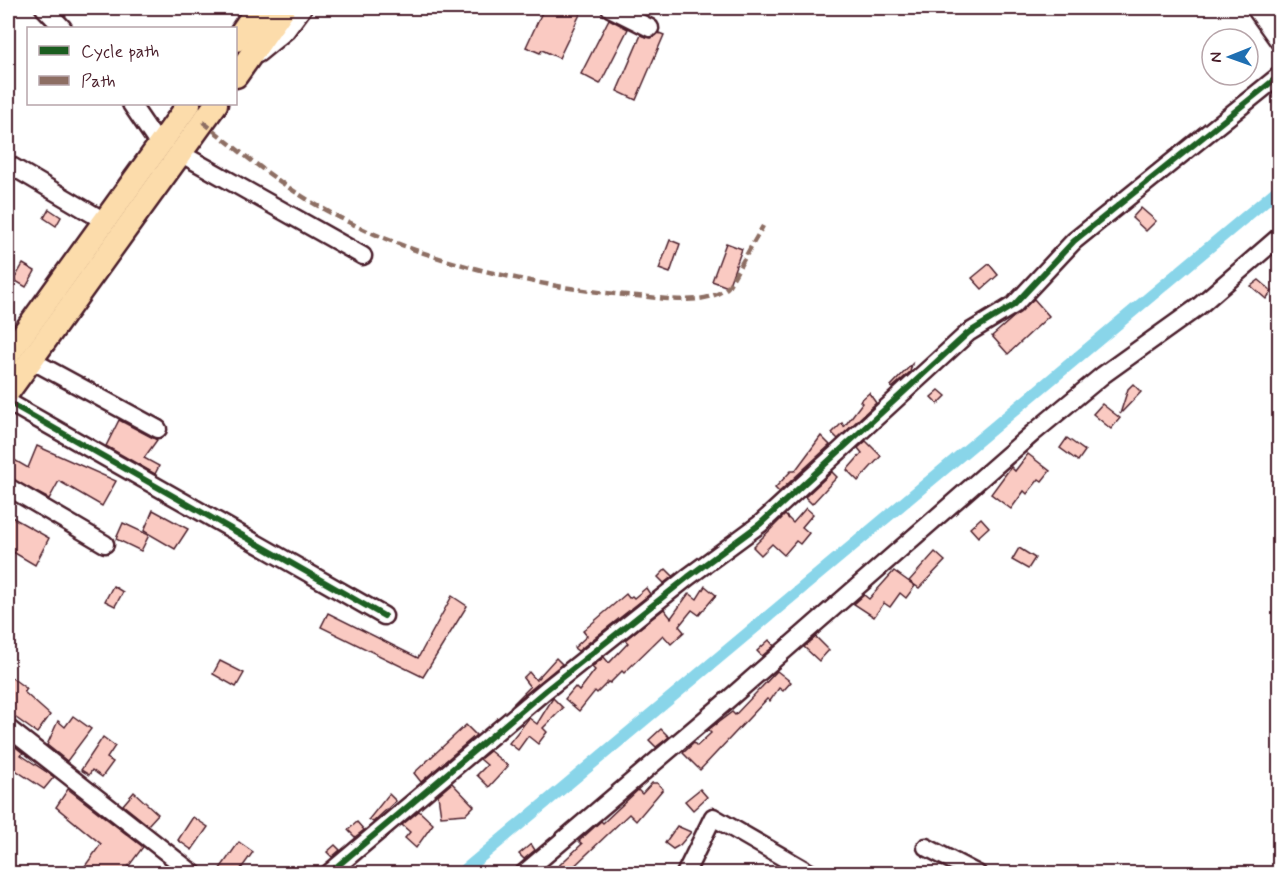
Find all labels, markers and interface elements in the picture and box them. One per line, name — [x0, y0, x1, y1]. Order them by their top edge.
legend — [27, 27, 237, 105]
north arrow — [1200, 27, 1260, 87]
text: Cycle path — [81, 40, 159, 64]
text: N — [1206, 52, 1227, 63]
text: Path — [81, 70, 116, 94]

